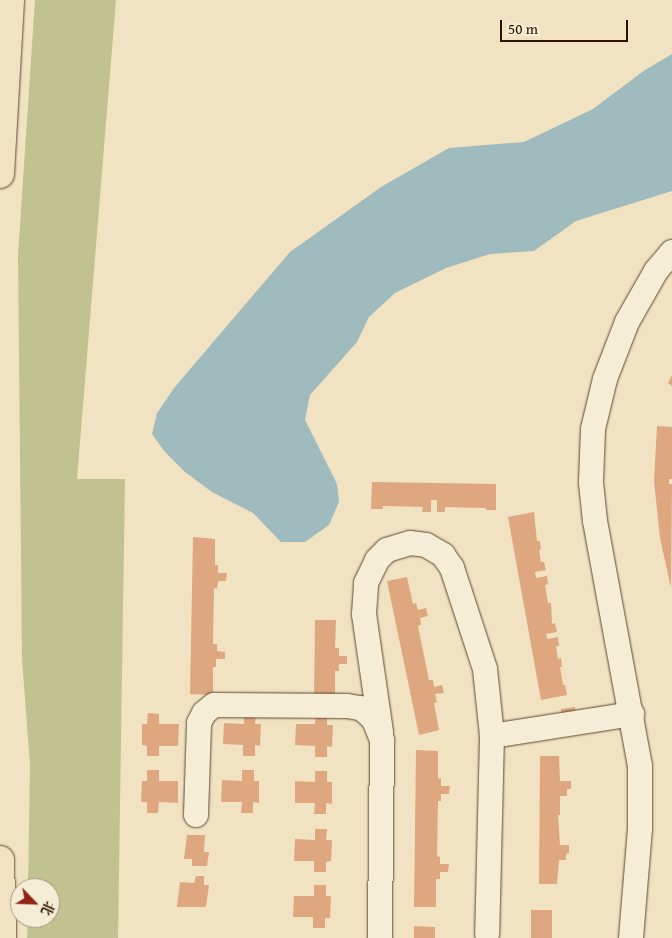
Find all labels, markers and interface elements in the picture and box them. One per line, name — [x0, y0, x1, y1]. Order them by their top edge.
scale bar — [502, 10, 630, 42]
text: 50 m — [508, 18, 538, 39]
north arrow — [10, 878, 60, 928]
text: 北 — [36, 898, 60, 919]

